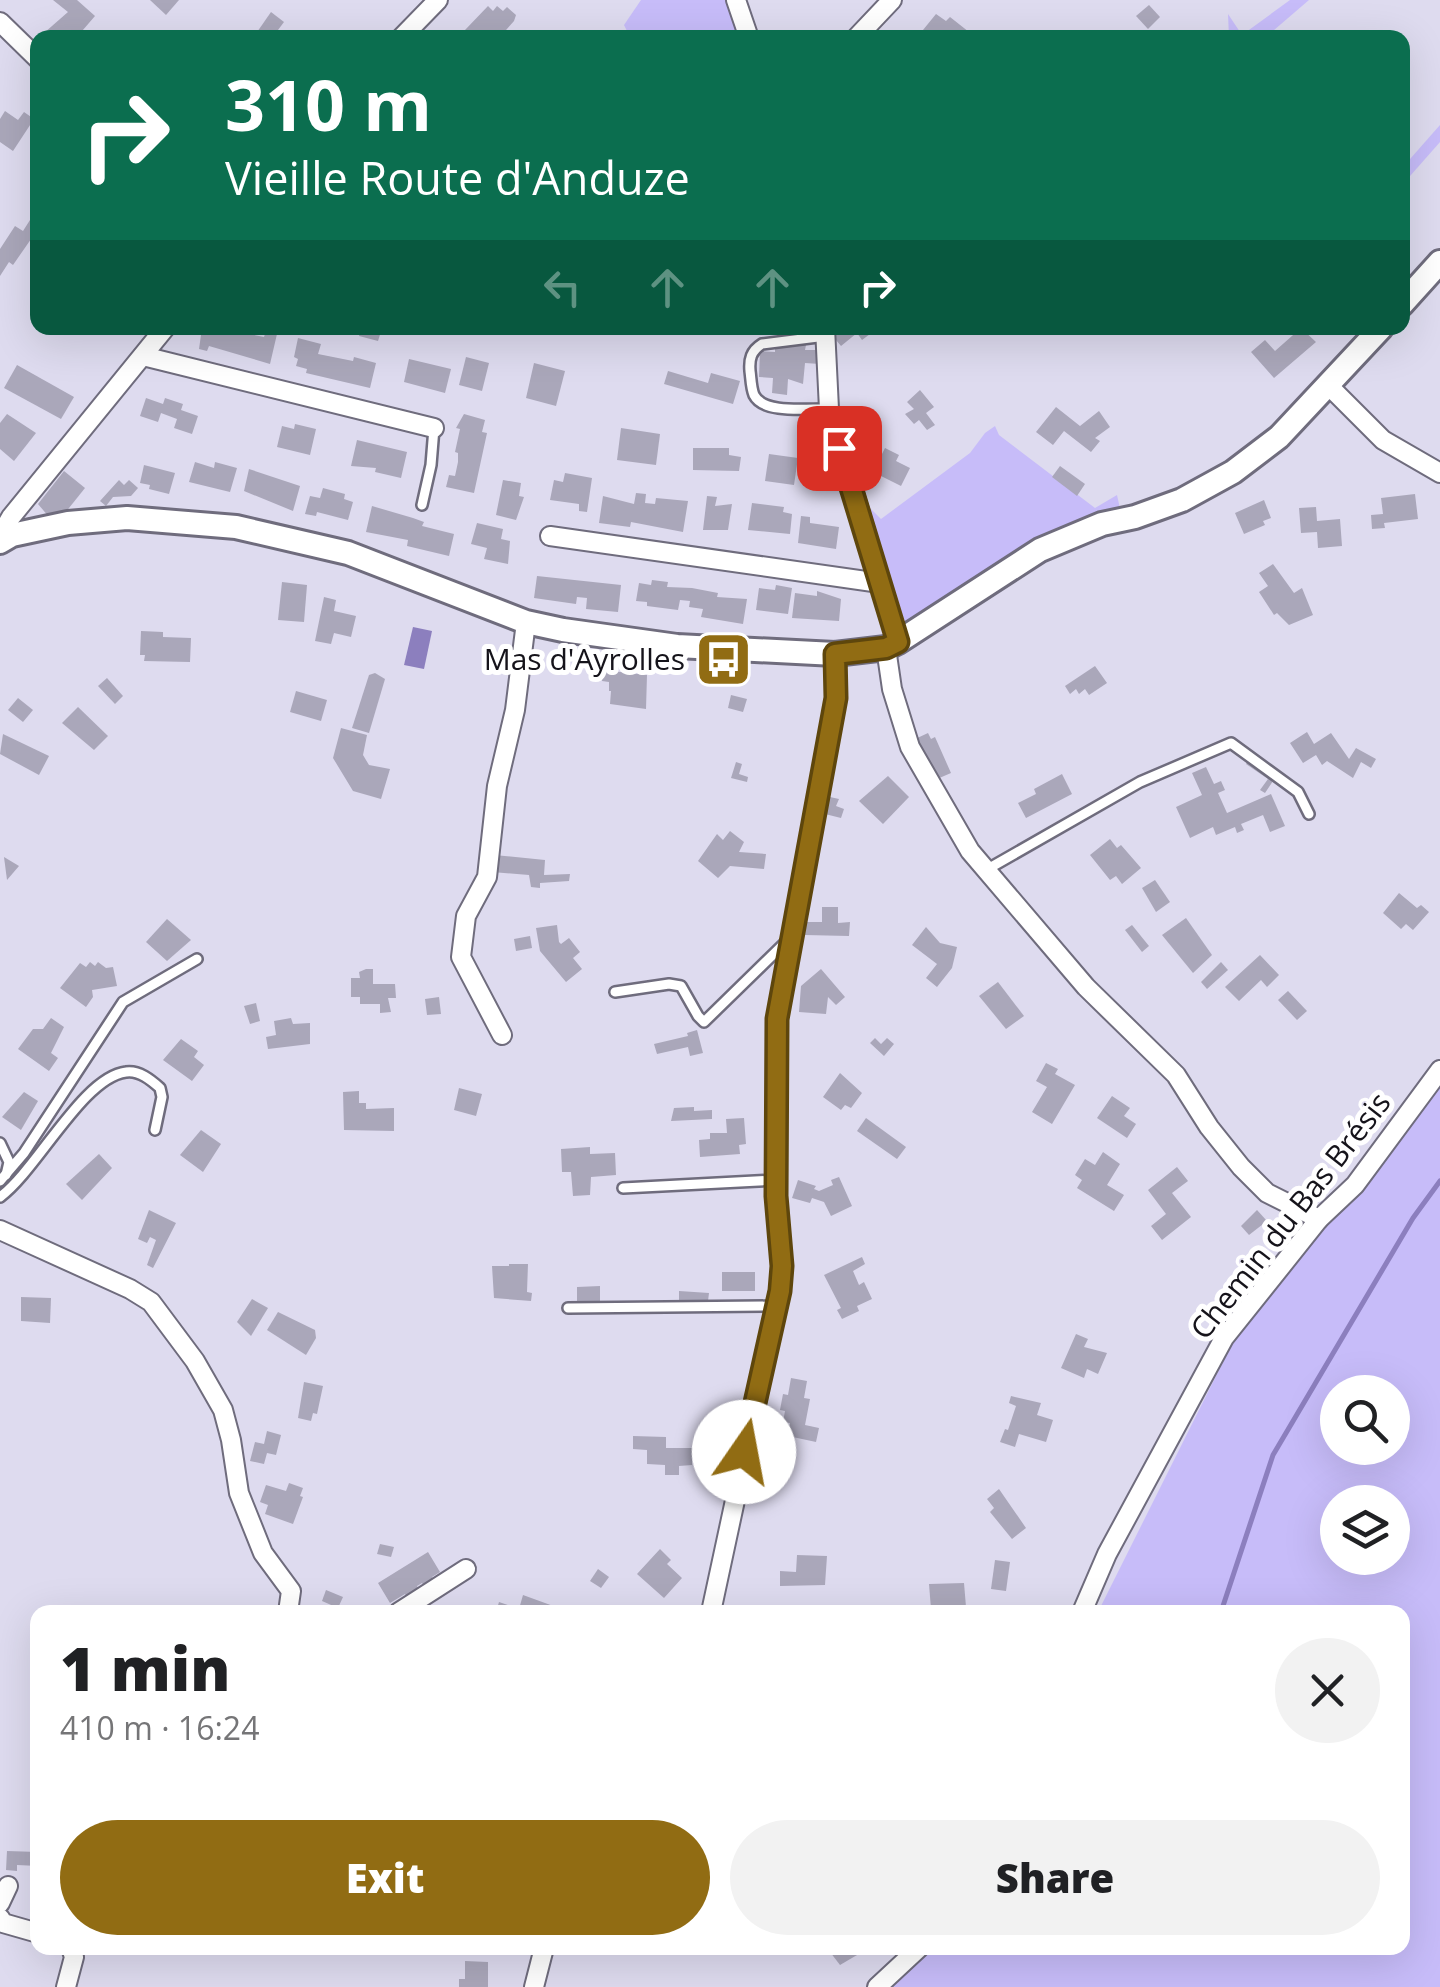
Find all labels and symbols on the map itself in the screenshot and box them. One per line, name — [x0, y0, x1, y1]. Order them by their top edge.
pin — [797, 406, 882, 491]
bus stop icon: Mas d'Ayrolles — [694, 630, 754, 690]
place label: Mas d'Ayrolles — [484, 638, 685, 679]
street label: Chemin du Bas Brésis — [1180, 1083, 1399, 1347]
position arrow — [692, 1400, 796, 1504]

